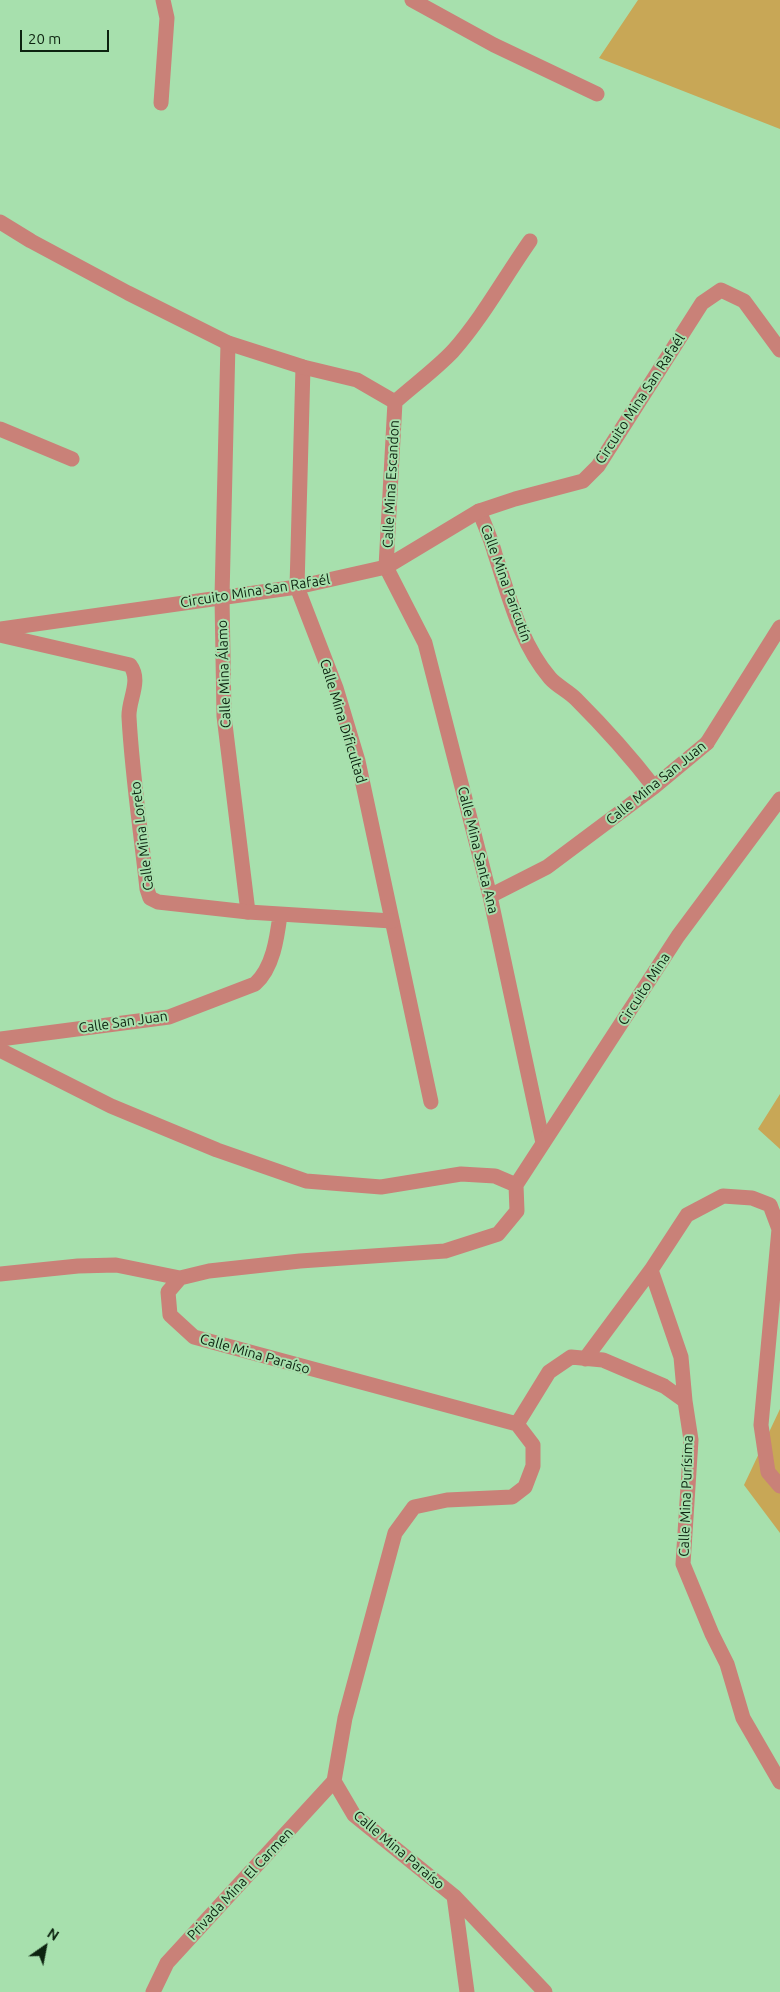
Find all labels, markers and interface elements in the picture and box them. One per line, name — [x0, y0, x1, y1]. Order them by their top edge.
scale bar — [22, 20, 111, 52]
text: 20 m — [28, 30, 61, 47]
street label: Circuito Mina San Rafaél — [592, 331, 688, 467]
street label: Calle Mina Escandon — [379, 420, 403, 548]
street label: Calle Mina Paricutín — [477, 522, 535, 644]
street label: Circuito Mina San Rafaél — [179, 571, 331, 611]
street label: Calle Mina Álamo — [214, 620, 234, 728]
street label: Calle Mina Dificultad — [316, 657, 370, 785]
street label: Calle Mina San Juan — [603, 738, 709, 828]
street label: Calle Mina Loreto — [127, 780, 157, 892]
street label: Calle Mina Santa Ana — [454, 785, 502, 915]
street label: Circuito Mina — [614, 950, 674, 1028]
street label: Calle San Juan — [77, 1007, 169, 1037]
street label: Calle Mina Paraíso — [198, 1330, 312, 1378]
street label: Calle Mina Purísima — [675, 1435, 697, 1557]
street label: Calle Mina Paraíso — [350, 1807, 448, 1893]
street label: Privada Mina El Carmen — [184, 1824, 296, 1944]
north arrow — [20, 1922, 70, 1972]
text: N — [44, 1925, 62, 1944]

